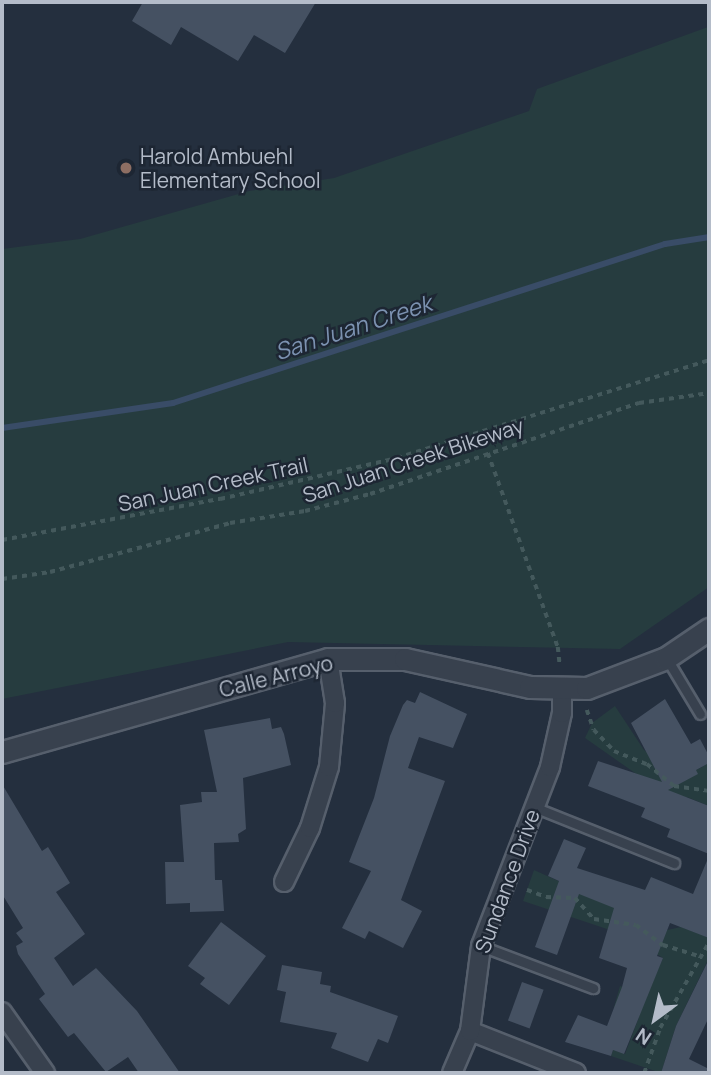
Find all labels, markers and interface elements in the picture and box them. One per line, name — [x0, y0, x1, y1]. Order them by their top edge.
place label: Harold Ambuehl Elementary School — [140, 143, 321, 193]
marker: Harold Ambuehl Elementary School — [118, 160, 134, 176]
water label: San Juan Creek — [271, 289, 435, 365]
street label: San Juan Creek Bikeway — [299, 412, 527, 508]
street label: San Juan Creek Trail — [116, 452, 310, 516]
street label: Calle Arroyo — [217, 650, 335, 702]
street label: Sundance Drive — [469, 806, 545, 956]
north arrow — [620, 984, 690, 1054]
text: N — [631, 1022, 656, 1051]

